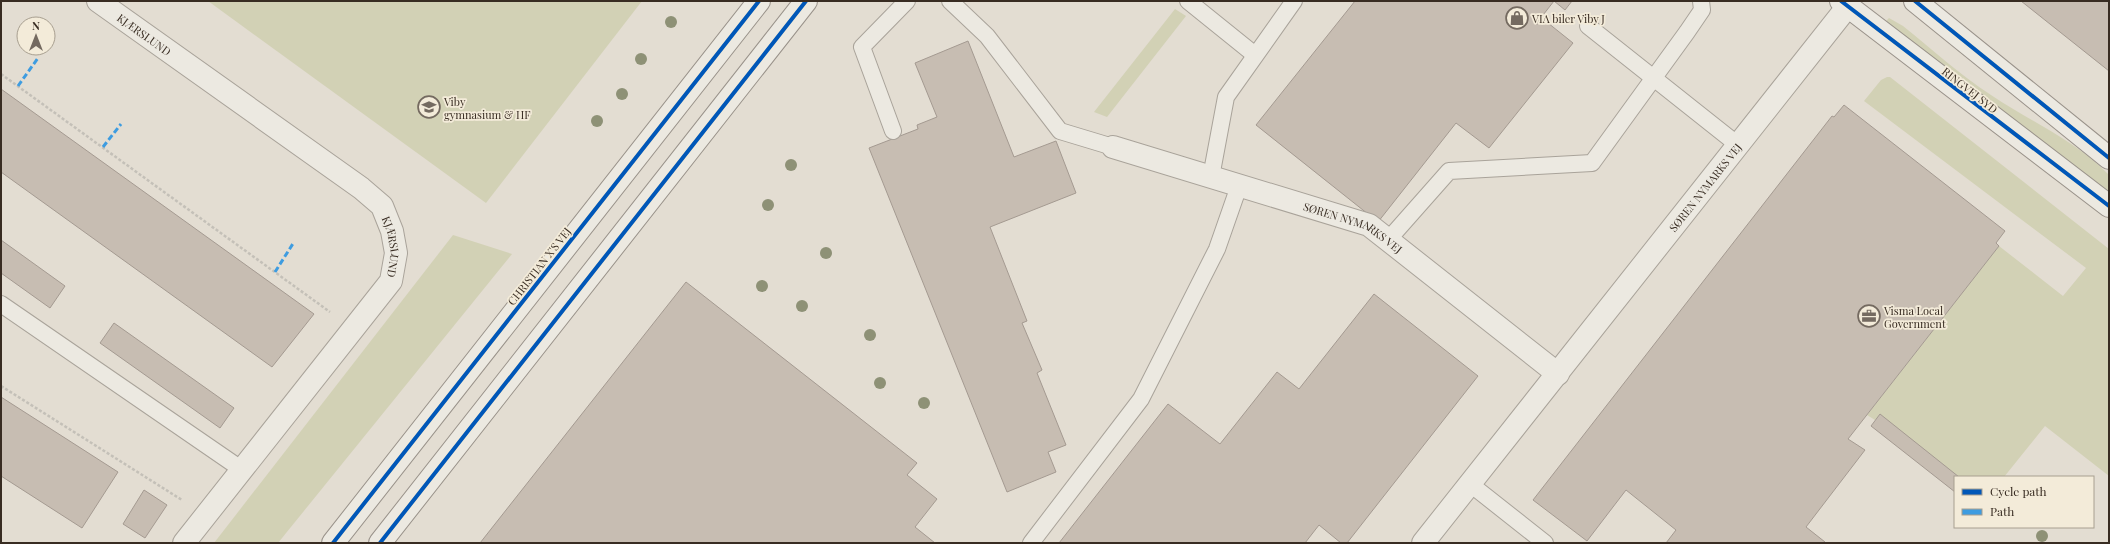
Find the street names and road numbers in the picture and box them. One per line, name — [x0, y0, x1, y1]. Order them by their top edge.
street label: KJÆRSLUND — [114, 10, 174, 58]
street label: RINGVEJ SYD — [1939, 64, 2001, 116]
street label: SØREN NYMARKS VEJ — [1665, 139, 1745, 234]
street label: SØREN NYMARKS VEJ — [1302, 198, 1406, 256]
street label: KJÆRSLUND — [379, 214, 404, 279]
street label: CHRISTIAN X'S VEJ — [504, 224, 574, 308]

